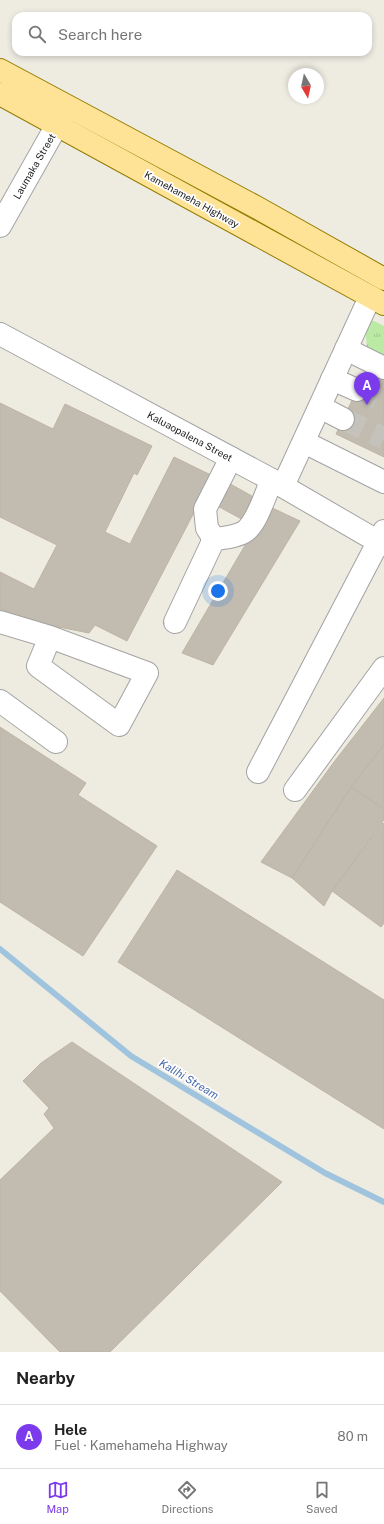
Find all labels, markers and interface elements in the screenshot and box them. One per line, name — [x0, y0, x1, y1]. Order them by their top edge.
search box — [12, 12, 372, 56]
icon: search — [26, 23, 48, 45]
text: Search here — [58, 26, 142, 43]
north arrow — [288, 68, 324, 104]
street label: Laumaka Street — [10, 131, 58, 201]
street label: Kamehameha Highway — [143, 168, 242, 230]
pin: A — [354, 372, 380, 405]
street label: Kaluaopalena Street — [145, 408, 235, 464]
your location — [208, 581, 228, 601]
water label: Kalihi Stream — [157, 1057, 221, 1101]
text: Nearby — [16, 1368, 75, 1388]
text: Hele — [54, 1421, 87, 1438]
text: A — [24, 1429, 34, 1444]
text: 80 m — [337, 1429, 368, 1444]
text: Fuel · Kamehameha Highway — [54, 1438, 228, 1453]
tab: Map — [46, 1479, 69, 1515]
tab: Directions — [162, 1479, 213, 1515]
tab: Saved — [306, 1479, 338, 1515]

